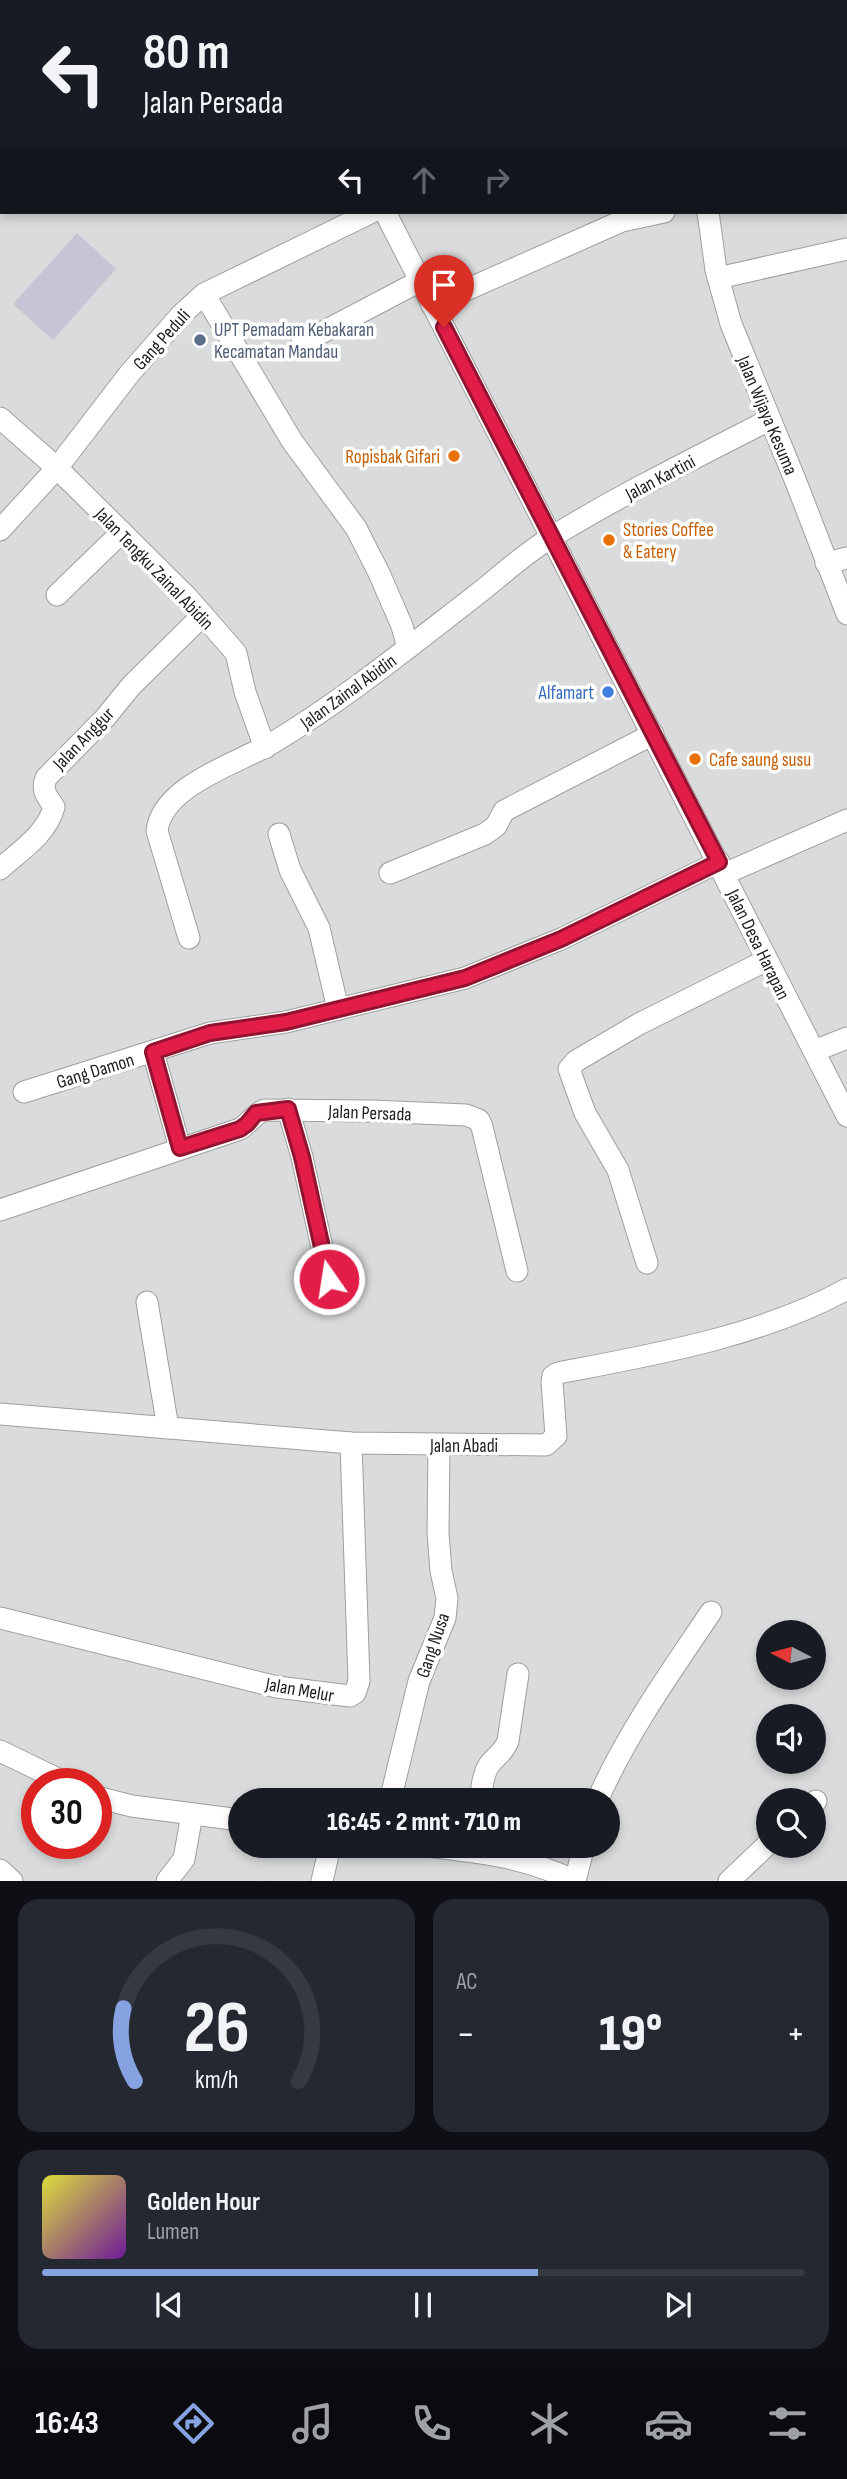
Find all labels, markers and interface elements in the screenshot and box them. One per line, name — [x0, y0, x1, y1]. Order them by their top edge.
text: 80 m — [143, 24, 230, 83]
icon: left — [28, 28, 119, 119]
text: Jalan Persada — [143, 84, 283, 123]
icon: left — [332, 161, 370, 199]
icon: ahead — [405, 161, 443, 199]
icon: right — [478, 161, 516, 199]
pin — [414, 255, 474, 327]
icon: arrive — [425, 266, 463, 304]
street label: Gang Peduli — [129, 305, 196, 375]
place label: UPT Pemadam Kebakaran Kecamatan Mandau — [214, 319, 374, 364]
marker: UPT Pemadam Kebakaran Kecamatan Mandau — [192, 332, 208, 348]
street label: Jalan Wijaya Kesuma — [731, 352, 802, 479]
place label: Ropisbak Gifari — [345, 446, 440, 469]
marker: Ropisbak Gifari — [446, 448, 462, 464]
street label: Jalan Kartini — [621, 450, 700, 507]
street label: Jalan Tengku Zainal Abidin — [89, 502, 218, 635]
place label: Stories Coffee & Eatery — [623, 519, 714, 564]
marker: Stories Coffee & Eatery — [601, 532, 617, 548]
street label: Jalan Zainal Abidin — [296, 650, 401, 735]
place label: Alfamart — [538, 682, 594, 705]
marker: Alfamart — [600, 684, 616, 700]
street label: Jalan Anggur — [48, 702, 120, 776]
place label: Cafe saung susu — [709, 749, 811, 772]
marker: Cafe saung susu — [687, 751, 703, 767]
street label: Jalan Desa Harapan — [721, 885, 794, 1004]
street label: Gang Damon — [54, 1049, 137, 1094]
street label: Jalan Persada — [327, 1101, 412, 1126]
position arrow — [292, 1242, 366, 1316]
street label: Jalan Abadi — [429, 1435, 498, 1458]
street label: Gang Nusa — [412, 1610, 455, 1681]
north arrow — [756, 1620, 826, 1690]
map controls — [756, 1620, 826, 1858]
street label: Jalan Melur — [263, 1673, 336, 1708]
button: sound — [756, 1704, 826, 1774]
speed limit sign: 30 — [21, 1768, 112, 1859]
button: search — [756, 1788, 826, 1858]
text: 16:45 · 2 mnt · 710 m — [327, 1807, 521, 1838]
text: AC — [457, 1968, 477, 1996]
text: 26 — [183, 1986, 249, 2074]
text: 19° — [599, 2003, 662, 2066]
text: − — [457, 2012, 475, 2057]
text: + — [786, 2012, 805, 2057]
text: km/h — [195, 2065, 238, 2096]
text: Golden Hour — [147, 2187, 260, 2218]
text: Lumen — [147, 2218, 199, 2246]
icon: previous — [150, 2286, 188, 2324]
icon: pause — [404, 2286, 442, 2324]
icon: next — [659, 2286, 697, 2324]
icon: directions — [169, 2399, 218, 2448]
icon: music — [288, 2399, 337, 2448]
icon: phone — [407, 2399, 456, 2448]
icon: climate — [525, 2399, 574, 2448]
icon: car — [644, 2399, 693, 2448]
icon: filters — [763, 2399, 812, 2448]
text: 16:43 — [35, 2404, 99, 2443]

